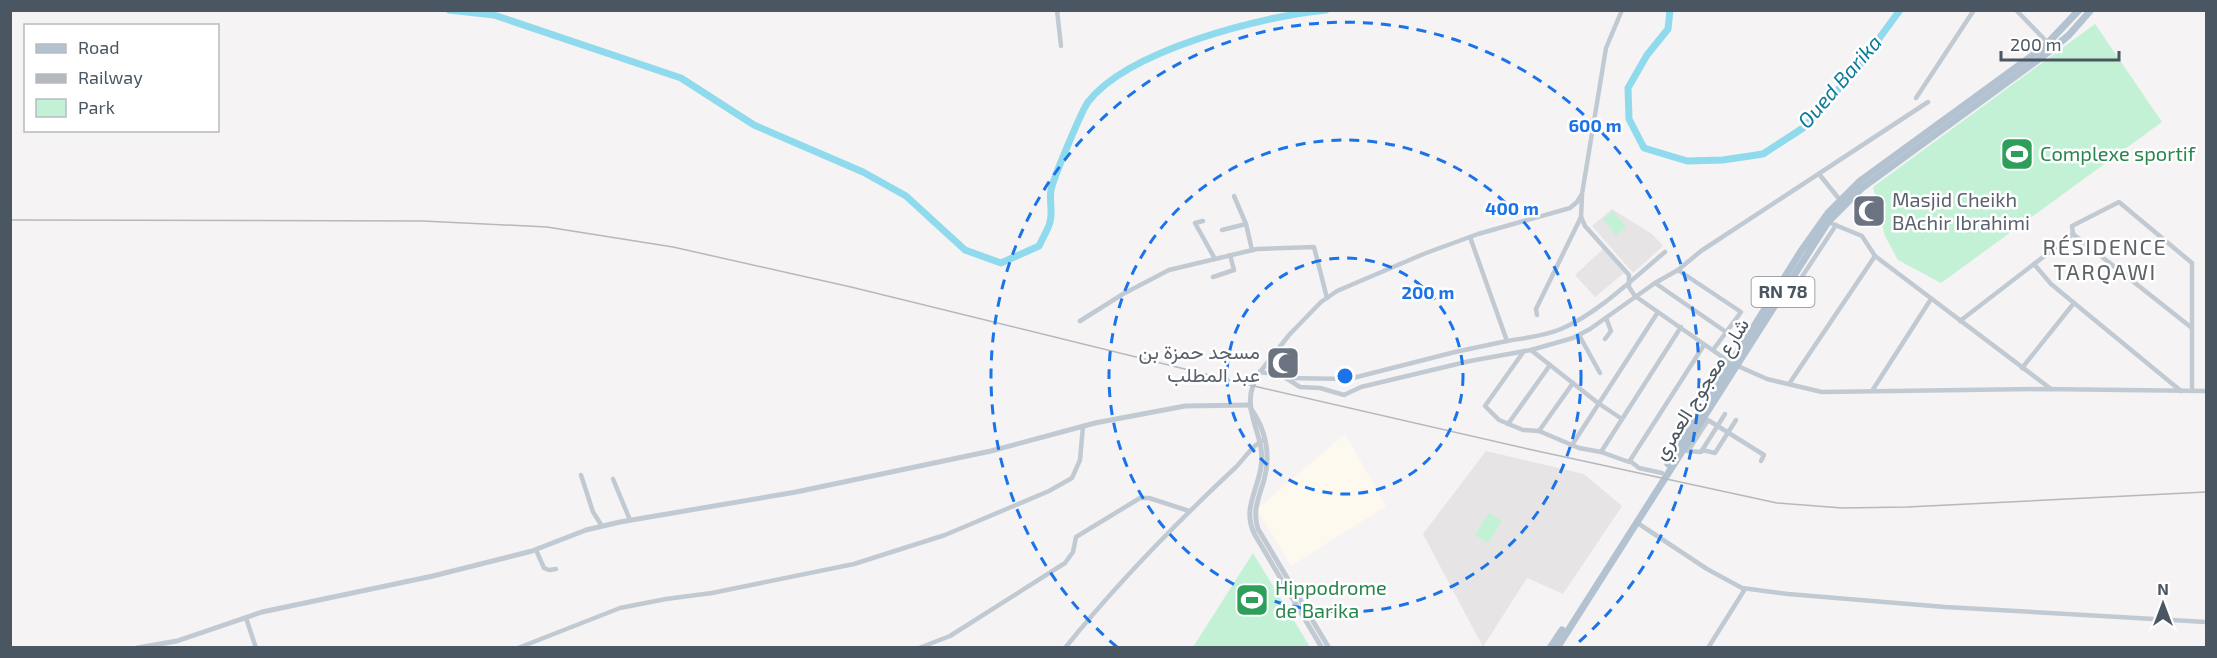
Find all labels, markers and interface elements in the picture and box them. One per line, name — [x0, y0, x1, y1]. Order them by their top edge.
legend — [24, 24, 219, 132]
scale bar — [2001, 24, 2120, 62]
water label: Oued Barika — [1792, 29, 1886, 133]
text: 200 m — [2010, 33, 2062, 55]
text: Road — [78, 36, 119, 58]
text: Railway — [78, 66, 143, 88]
text: Park — [78, 96, 115, 118]
text: 600 m — [1568, 114, 1622, 136]
sports icon: Complexe sportif — [1999, 136, 2035, 172]
place label: Complexe sportif — [2040, 141, 2196, 165]
place label: Masjid Cheikh BAchir Ibrahimi — [1892, 187, 2030, 234]
mosque icon: Masjid Cheikh BAchir Ibrahimi — [1851, 193, 1887, 229]
text: 400 m — [1485, 197, 1539, 219]
district label: RÉSIDENCE TARQAWI — [2043, 233, 2167, 285]
road number: RN 78 — [1752, 277, 1814, 307]
text: 200 m — [1402, 281, 1454, 303]
street label: شارع معجوج العمري — [1647, 313, 1758, 467]
place label: مسجد حمزة بن عبد المطلب — [1139, 339, 1260, 387]
mosque icon: مسجد حمزة بن عبد المطلب — [1265, 345, 1301, 381]
centre of rings — [1335, 366, 1355, 386]
north arrow — [2133, 574, 2193, 634]
place label: Hippodrome de Barika — [1275, 575, 1387, 622]
text: N — [2157, 579, 2169, 598]
sports icon: Hippodrome de Barika — [1234, 582, 1270, 618]

